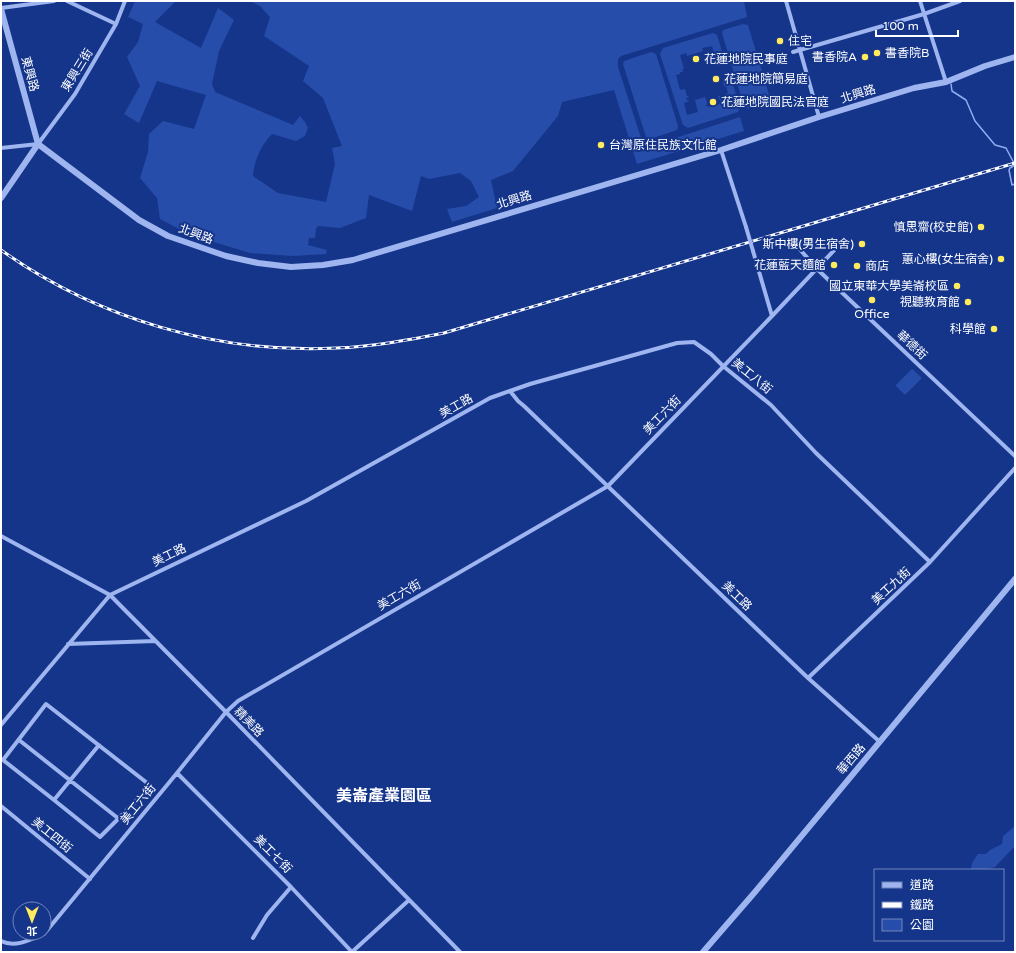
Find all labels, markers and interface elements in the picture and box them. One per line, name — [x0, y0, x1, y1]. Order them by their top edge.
scale bar — [876, 12, 958, 38]
text: 100 m — [882, 19, 919, 33]
place label: 住宅 — [788, 34, 812, 48]
marker: 住宅 — [775, 36, 785, 46]
street label: 東興三街 — [58, 46, 96, 94]
place label: 書香院B — [885, 46, 929, 60]
marker: 書香院B — [872, 48, 882, 58]
place label: 書香院A — [812, 50, 857, 64]
place label: 花蓮地院民事庭 — [704, 52, 788, 66]
marker: 書香院A — [860, 52, 870, 62]
marker: 花蓮地院民事庭 — [691, 54, 701, 64]
street label: 東興路 — [19, 55, 41, 93]
place label: 花蓮地院簡易庭 — [724, 72, 808, 86]
marker: 花蓮地院簡易庭 — [711, 74, 721, 84]
street label: 北興路 — [839, 82, 877, 106]
place label: 花蓮地院國民法官庭 — [721, 95, 829, 109]
marker: 花蓮地院國民法官庭 — [708, 97, 718, 107]
place label: 台灣原住民族文化館 — [609, 138, 717, 152]
marker: 台灣原住民族文化館 — [596, 140, 606, 150]
street label: 北興路 — [495, 188, 533, 212]
place label: 慎思齋(校史館) — [894, 220, 973, 234]
street label: 北興路 — [177, 221, 215, 247]
marker: 慎思齋(校史館) — [976, 222, 986, 232]
place label: 斯中樓(男生宿舍) — [763, 237, 854, 251]
marker: 斯中樓(男生宿舍) — [857, 239, 867, 249]
place label: 蕙心樓(女生宿舍) — [902, 252, 993, 266]
marker: 蕙心樓(女生宿舍) — [996, 254, 1006, 264]
place label: 花蓮藍天麵館 — [754, 258, 826, 272]
place label: 商店 — [865, 259, 889, 273]
marker: 花蓮藍天麵館 — [829, 260, 839, 270]
marker: 商店 — [852, 261, 862, 271]
place label: 國立東華大學美崙校區 — [829, 279, 949, 293]
marker: 國立東華大學美崙校區 — [952, 281, 962, 291]
marker: Office — [867, 295, 877, 305]
place label: 視聽教育館 — [900, 295, 960, 309]
marker: 視聽教育館 — [963, 297, 973, 307]
place label: Office — [854, 307, 890, 321]
place label: 科學館 — [950, 322, 986, 336]
marker: 科學館 — [989, 324, 999, 334]
street label: 華德街 — [894, 328, 930, 362]
street label: 美工八街 — [729, 355, 775, 397]
street label: 美工路 — [437, 391, 475, 421]
street label: 美工六街 — [640, 393, 684, 437]
street label: 美工路 — [150, 541, 188, 569]
street label: 美工九街 — [869, 565, 913, 607]
street label: 美工六街 — [375, 577, 423, 613]
street label: 美工路 — [719, 578, 755, 614]
street label: 精美路 — [231, 704, 267, 740]
street label: 華西路 — [834, 741, 868, 777]
street label: 美工六街 — [117, 781, 159, 827]
district label: 美崙產業園區 — [336, 786, 432, 806]
street label: 美工四街 — [29, 814, 75, 856]
street label: 美工七街 — [251, 832, 295, 876]
legend — [874, 869, 1004, 941]
text: 道路 — [910, 878, 934, 892]
text: 鐵路 — [910, 898, 934, 912]
north arrow — [12, 901, 52, 941]
text: 公園 — [910, 918, 934, 932]
text: 北 — [27, 924, 38, 937]

